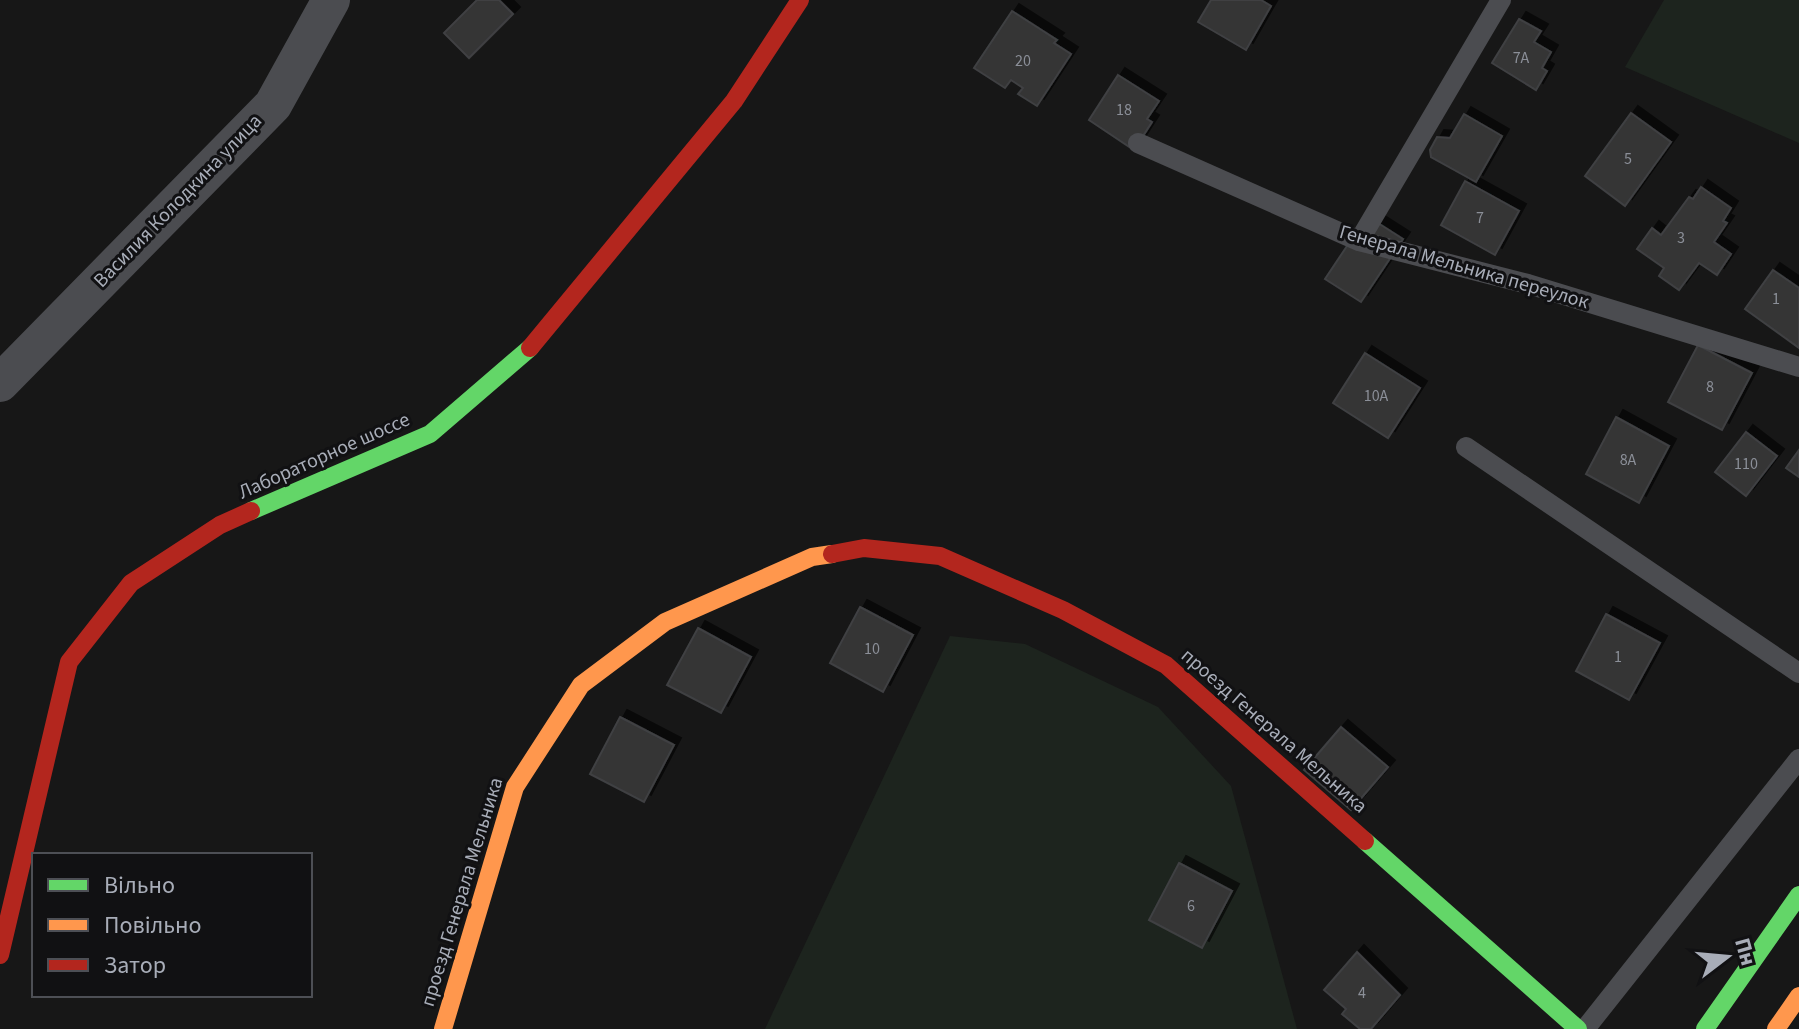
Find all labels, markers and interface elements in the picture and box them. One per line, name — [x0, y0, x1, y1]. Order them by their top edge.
house number: 7А — [1513, 47, 1530, 69]
house number: 20 — [1015, 50, 1031, 72]
house number: 18 — [1116, 99, 1132, 121]
street label: Василия Колодкина улица — [87, 108, 269, 294]
house number: 5 — [1624, 148, 1632, 170]
house number: 7 — [1476, 207, 1484, 229]
street label: Генерала Мельника переулок — [1336, 218, 1592, 316]
house number: 3 — [1677, 227, 1685, 249]
house number: 1 — [1772, 288, 1780, 310]
house number: 8 — [1706, 376, 1714, 398]
house number: 10А — [1364, 385, 1389, 407]
street label: Лабораторное шоссе — [234, 406, 414, 506]
house number: 8А — [1620, 449, 1637, 471]
house number: 110 — [1734, 453, 1758, 475]
house number: 10 — [864, 638, 880, 660]
street label: проезд Генерала Мельника — [1175, 642, 1373, 820]
house number: 1 — [1614, 646, 1622, 668]
street label: проезд Генерала Мельника — [414, 774, 510, 1010]
legend — [32, 853, 312, 997]
text: Вільно — [104, 868, 175, 903]
house number: 6 — [1187, 895, 1195, 917]
text: Повільно — [104, 908, 202, 943]
north arrow — [1687, 917, 1767, 997]
text: Пн — [1726, 934, 1764, 969]
text: Затор — [104, 948, 166, 983]
house number: 4 — [1358, 982, 1366, 1004]

